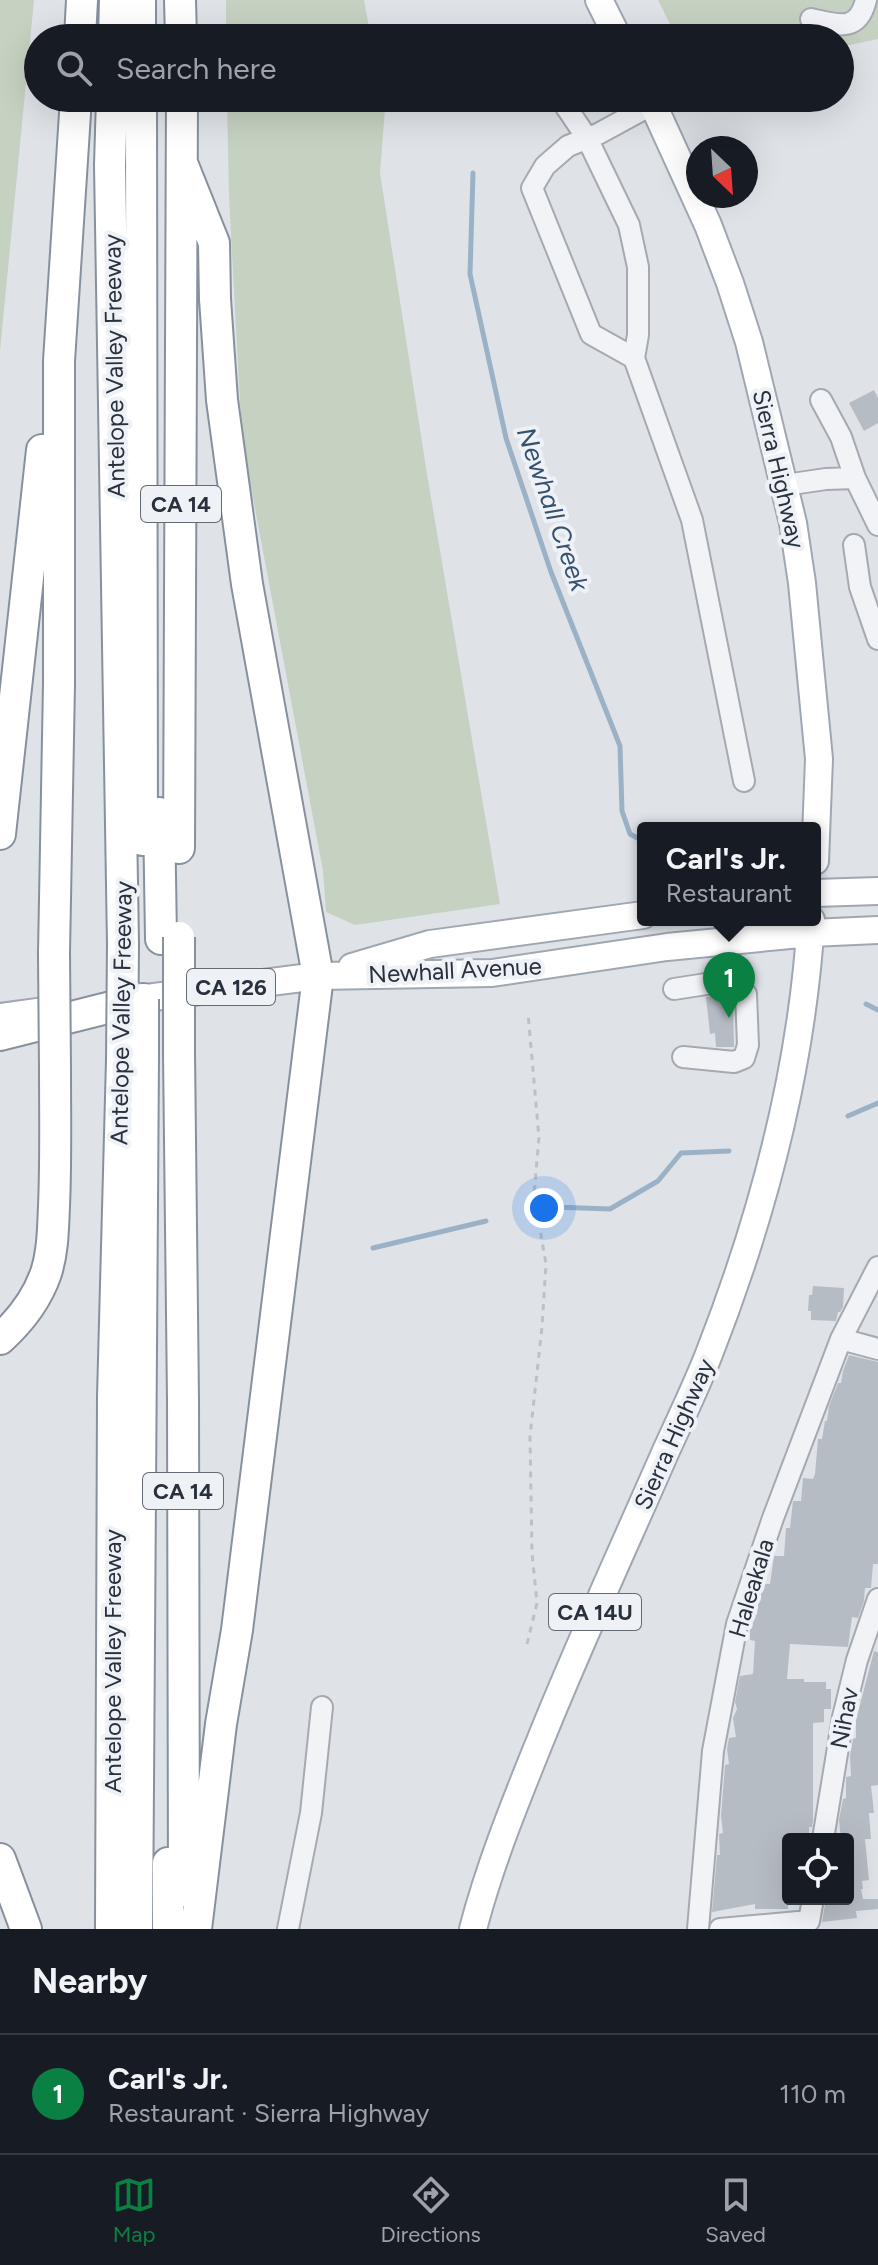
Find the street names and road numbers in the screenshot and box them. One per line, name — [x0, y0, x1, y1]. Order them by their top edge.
street label: Antelope Valley Freeway — [97, 233, 131, 498]
street label: Sierra Highway — [747, 387, 811, 552]
road number: CA 14 — [141, 486, 221, 522]
street label: Antelope Valley Freeway — [104, 880, 138, 1145]
street label: Newhall Avenue — [368, 951, 542, 989]
road number: CA 126 — [187, 969, 275, 1005]
street label: Sierra Highway — [628, 1354, 720, 1514]
road number: CA 14 — [143, 1473, 223, 1509]
street label: Antelope Valley Freeway — [98, 1529, 127, 1793]
street label: Haleakala — [722, 1535, 780, 1641]
road number: CA 14U — [549, 1594, 641, 1630]
street label: Nihav — [824, 1684, 864, 1751]

